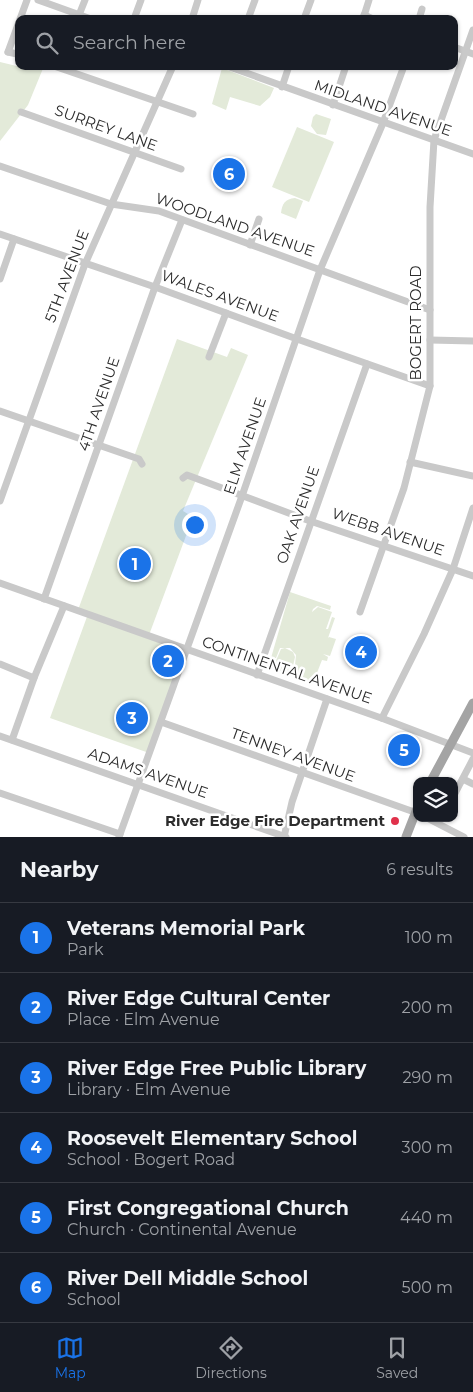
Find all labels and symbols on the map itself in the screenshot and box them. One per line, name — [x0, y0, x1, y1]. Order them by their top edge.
street label: MIDLAND AVENUE — [312, 75, 454, 140]
street label: SURREY LANE — [52, 100, 160, 155]
pin: 6 — [213, 155, 245, 193]
street label: WOODLAND AVENUE — [153, 188, 317, 261]
street label: 5TH AVENUE — [40, 227, 93, 325]
street label: WALES AVENUE — [159, 265, 281, 326]
street label: BOGERT ROAD — [406, 265, 425, 381]
street label: 4TH AVENUE — [74, 354, 124, 453]
street label: ELM AVENUE — [219, 395, 270, 497]
street label: OAK AVENUE — [272, 463, 323, 566]
street label: WEBB AVENUE — [329, 503, 447, 560]
your location — [182, 512, 208, 538]
pin: 1 — [119, 545, 151, 583]
street label: CONTINENTAL AVENUE — [200, 631, 375, 708]
pin: 4 — [345, 633, 377, 671]
pin: 2 — [152, 642, 184, 680]
pin: 3 — [116, 699, 148, 737]
street label: TENNEY AVENUE — [228, 723, 358, 786]
pin: 5 — [388, 731, 420, 769]
street label: ADAMS AVENUE — [86, 743, 211, 802]
place label: River Edge Fire Department — [165, 811, 385, 830]
marker: River Edge Fire Department — [389, 815, 401, 827]

